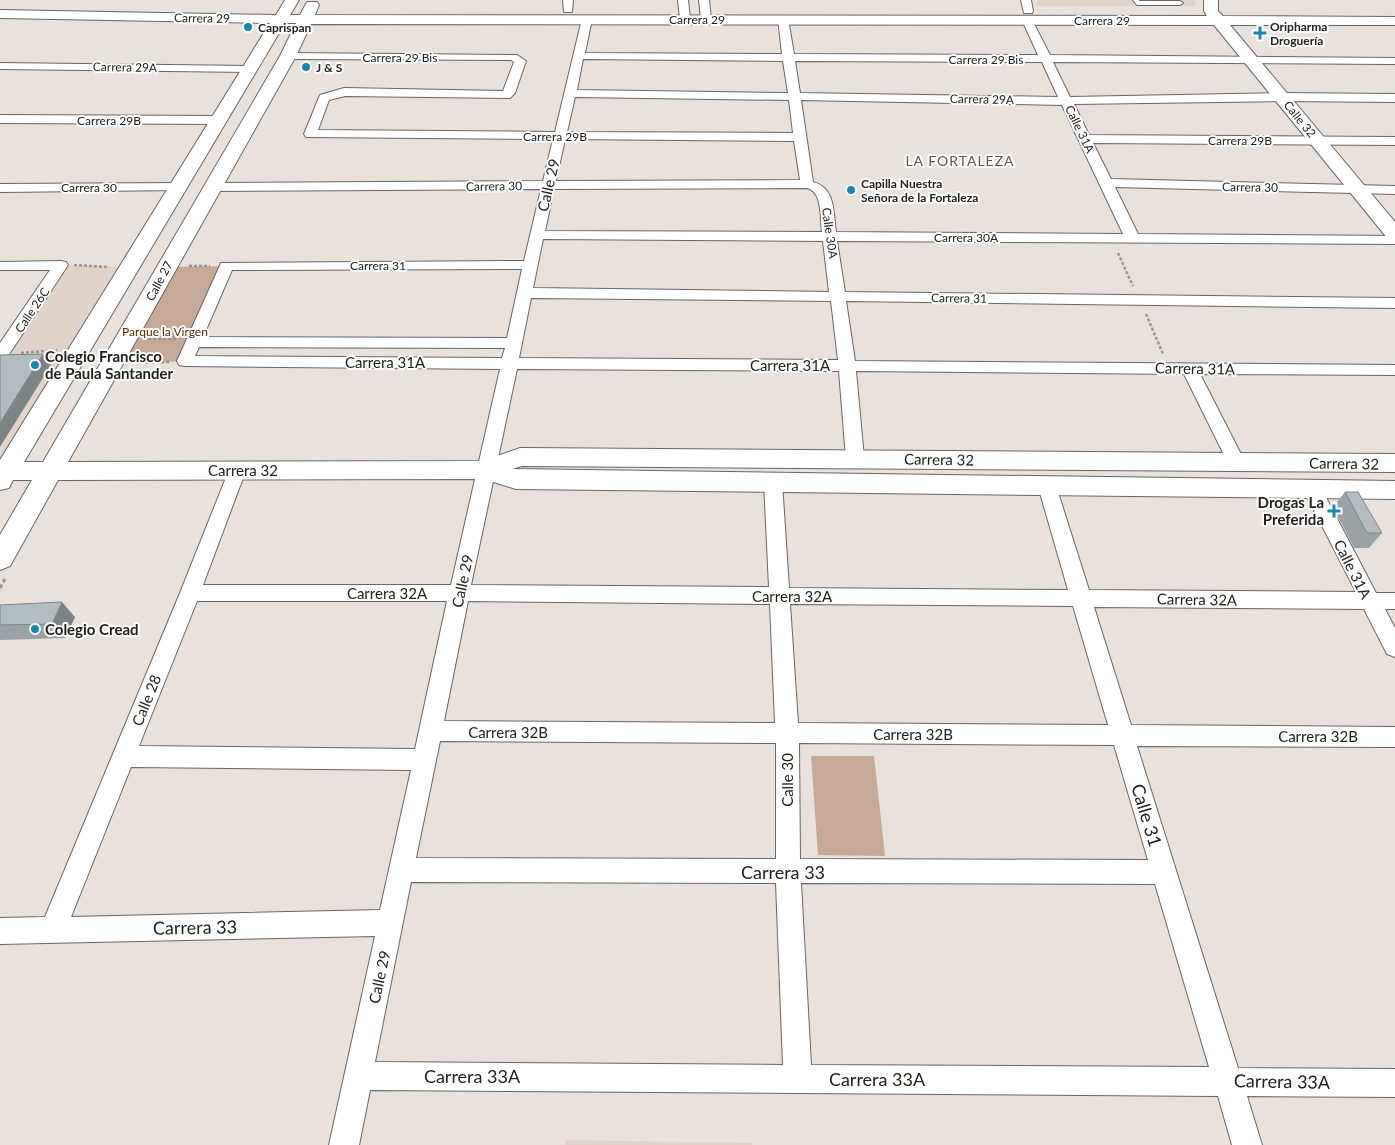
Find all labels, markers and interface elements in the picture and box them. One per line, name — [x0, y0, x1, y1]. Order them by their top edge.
street label: Carrera 29 — [174, 10, 230, 26]
street label: Carrera 29 — [669, 12, 725, 27]
street label: Carrera 29 — [1074, 13, 1130, 28]
place label: Oripharma Droguería — [1270, 19, 1327, 48]
place label: Caprispan — [258, 20, 312, 35]
marker: Caprispan — [242, 21, 254, 33]
marker: Oripharma Droguería — [1254, 27, 1266, 39]
street label: Carrera 29 Bis — [363, 50, 437, 65]
street label: Carrera 29 Bis — [949, 52, 1023, 67]
street label: Carrera 29A — [93, 59, 158, 75]
place label: J & S — [316, 60, 343, 75]
marker: J & S — [300, 61, 312, 73]
street label: Carrera 29A — [950, 91, 1015, 107]
street label: Calle 32 — [1281, 98, 1319, 140]
street label: Calle 31A — [1062, 103, 1098, 156]
street label: Carrera 29B — [77, 113, 141, 128]
street label: Carrera 29B — [523, 129, 587, 144]
street label: Carrera 29B — [1208, 133, 1272, 148]
district label: LA FORTALEZA — [905, 152, 1015, 169]
street label: Calle 29 — [533, 157, 563, 213]
place label: Capilla Nuestra Señora de la Fortaleza — [861, 176, 978, 205]
street label: Carrera 30 — [466, 178, 522, 194]
street label: Carrera 30 — [1222, 179, 1278, 195]
street label: Carrera 30 — [61, 180, 117, 195]
marker: Capilla Nuestra Señora de la Fortaleza — [845, 184, 857, 196]
street label: Calle 30A — [819, 207, 841, 260]
street label: Carrera 30A — [934, 230, 999, 245]
street label: Calle 27 — [142, 258, 176, 303]
street label: Carrera 31 — [350, 258, 406, 273]
street label: Calle 26C — [12, 285, 52, 335]
street label: Carrera 31 — [931, 290, 987, 306]
park label: Parque la Virgen — [122, 324, 208, 339]
place label: Colegio Francisco de Paula Santander — [45, 347, 174, 382]
street label: Carrera 31A — [345, 353, 426, 371]
street label: Carrera 31A — [750, 356, 831, 374]
street label: Carrera 31A — [1155, 358, 1236, 378]
marker: Colegio Francisco de Paula Santander — [29, 359, 41, 371]
street label: Carrera 32 — [904, 449, 974, 469]
street label: Carrera 32 — [1309, 453, 1379, 473]
street label: Carrera 32 — [208, 461, 278, 479]
place label: Drogas La Preferida — [1258, 493, 1324, 528]
marker: Drogas La Preferida — [1328, 505, 1340, 517]
street label: Calle 31A — [1330, 536, 1376, 602]
street label: Calle 29 — [448, 553, 476, 609]
street label: Carrera 32A — [347, 584, 428, 602]
street label: Carrera 32A — [752, 587, 833, 605]
street label: Carrera 32A — [1157, 589, 1238, 609]
place label: Colegio Cread — [45, 620, 139, 638]
marker: Colegio Cread — [29, 623, 41, 635]
street label: Calle 28 — [128, 672, 164, 728]
street label: Carrera 32B — [468, 723, 548, 741]
street label: Carrera 32B — [873, 725, 953, 743]
street label: Carrera 32B — [1278, 727, 1358, 745]
street label: Calle 30 — [778, 753, 796, 807]
street label: Calle 31 — [1127, 781, 1167, 849]
street label: Carrera 33 — [741, 861, 825, 883]
street label: Carrera 33 — [153, 915, 237, 939]
street label: Calle 29 — [365, 949, 393, 1005]
street label: Carrera 33A — [424, 1065, 521, 1087]
street label: Carrera 33A — [829, 1068, 926, 1090]
street label: Carrera 33A — [1234, 1069, 1331, 1093]

